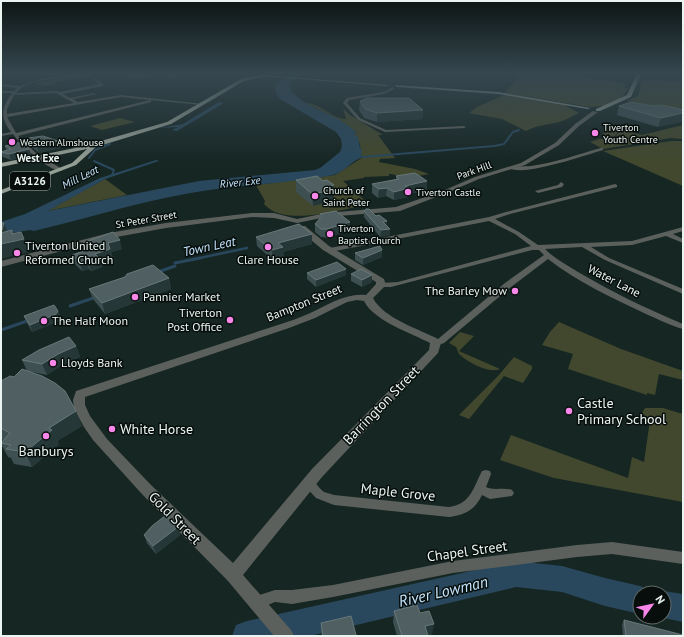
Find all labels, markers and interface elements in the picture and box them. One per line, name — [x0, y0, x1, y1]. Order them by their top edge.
place label: Tiverton Youth Centre — [603, 121, 658, 146]
marker: Tiverton Youth Centre — [590, 128, 600, 138]
place label: Western Almshouse — [20, 136, 103, 149]
marker: Western Almshouse — [7, 137, 17, 147]
district label: West Exe — [17, 151, 60, 165]
street label: Park Hill — [455, 158, 493, 183]
water label: Mill Leat — [59, 162, 101, 192]
road number: A3126 — [10, 172, 50, 190]
water label: River Exe — [219, 173, 261, 191]
place label: Church of Saint Peter — [323, 184, 370, 209]
place label: Tiverton Castle — [416, 186, 481, 199]
marker: Tiverton Castle — [403, 187, 413, 197]
marker: Church of Saint Peter — [310, 191, 320, 201]
street label: St Peter Street — [115, 208, 178, 231]
place label: Tiverton Baptist Church — [338, 222, 401, 247]
marker: Tiverton Baptist Church — [325, 229, 335, 239]
water label: Town Leat — [181, 232, 238, 260]
place label: Tiverton United Reformed Church — [25, 238, 113, 267]
marker: Clare House — [263, 242, 273, 252]
marker: Tiverton United Reformed Church — [12, 248, 22, 258]
place label: Clare House — [237, 252, 299, 267]
street label: Water Lane — [585, 261, 643, 300]
street label: Bampton Street — [264, 281, 344, 324]
place label: The Barley Mow — [425, 283, 507, 298]
marker: The Barley Mow — [510, 286, 520, 296]
place label: Pannier Market — [143, 289, 220, 304]
marker: Pannier Market — [130, 292, 140, 302]
place label: Tiverton Post Office — [167, 305, 222, 334]
place label: The Half Moon — [52, 313, 128, 328]
marker: Tiverton Post Office — [225, 315, 235, 325]
marker: The Half Moon — [39, 316, 49, 326]
place label: Lloyds Bank — [61, 355, 123, 370]
marker: Lloyds Bank — [48, 358, 58, 368]
street label: Barrington Street — [339, 362, 423, 448]
place label: Castle Primary School — [577, 394, 666, 428]
marker: Castle Primary School — [564, 406, 574, 416]
place label: White Horse — [120, 420, 193, 438]
marker: White Horse — [107, 424, 117, 434]
marker: Banburys — [41, 431, 51, 441]
place label: Banburys — [18, 442, 74, 460]
street label: Maple Grove — [360, 479, 436, 505]
street label: Gold Street — [145, 488, 205, 548]
street label: Chapel Street — [426, 536, 509, 566]
water label: River Lowman — [396, 571, 490, 611]
north arrow — [632, 585, 672, 625]
text: N — [653, 593, 668, 606]

